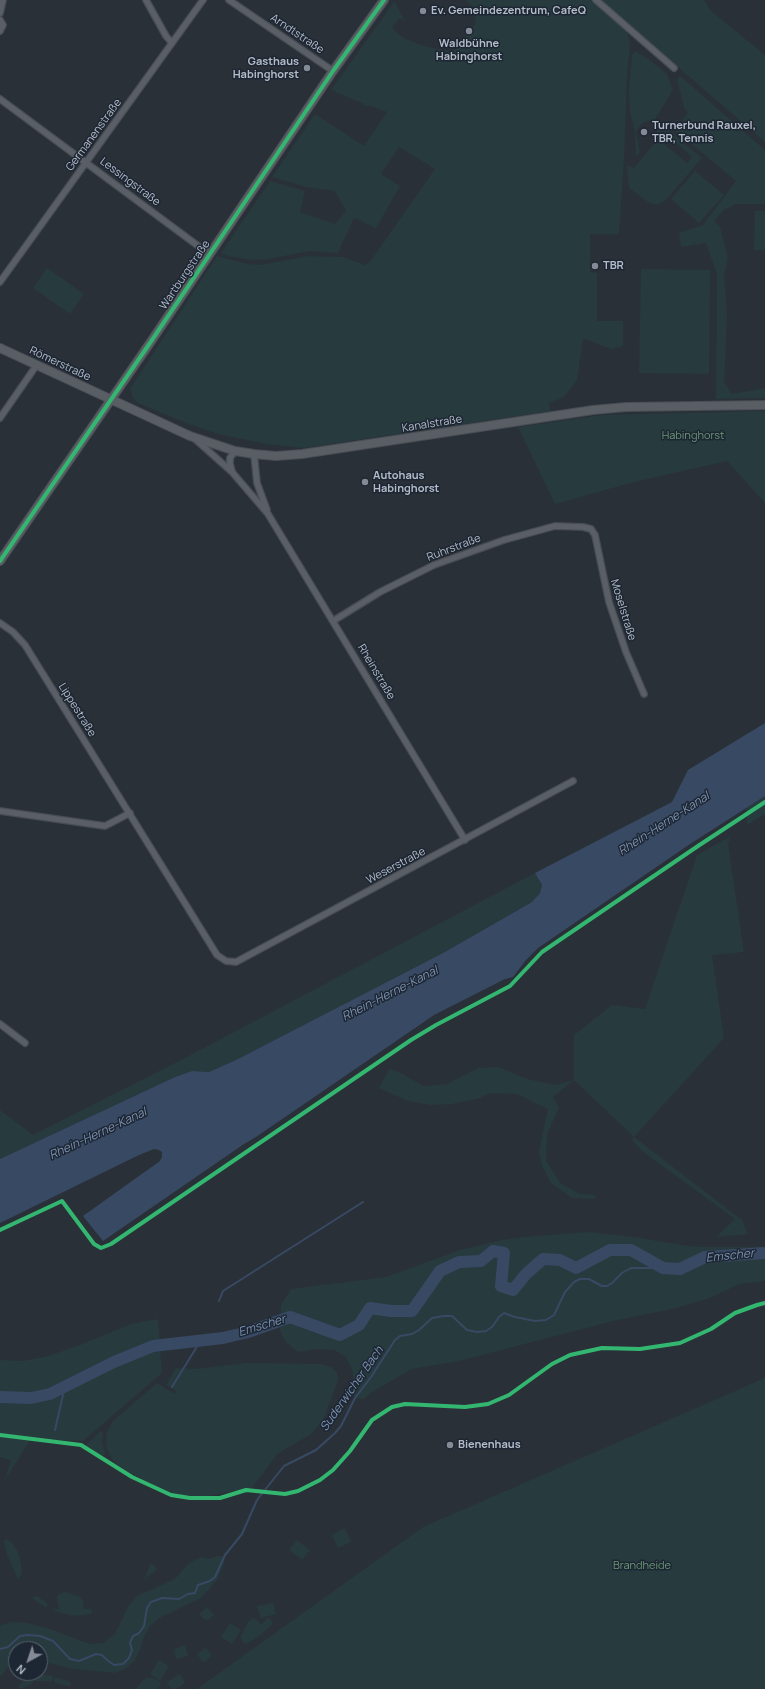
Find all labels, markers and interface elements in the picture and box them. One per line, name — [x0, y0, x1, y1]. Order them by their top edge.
place label: Ev. Gemeindezentrum, CafeQ — [431, 4, 586, 18]
marker: Ev. Gemeindezentrum, CafeQ — [418, 6, 428, 16]
street label: Arndtstraße — [268, 11, 326, 57]
marker: Waldbühne Habinghorst — [464, 26, 474, 36]
place label: Waldbühne Habinghorst — [436, 37, 502, 63]
place label: Gasthaus Habinghorst — [233, 55, 299, 81]
marker: Gasthaus Habinghorst — [302, 63, 312, 73]
street label: Germanenstraße — [63, 96, 125, 174]
place label: Turnerbund Rauxel, TBR, Tennis — [652, 119, 756, 145]
marker: Turnerbund Rauxel, TBR, Tennis — [639, 127, 649, 137]
street label: Lessingstraße — [97, 155, 163, 209]
street label: Wartburgstraße — [157, 238, 213, 312]
place label: TBR — [603, 259, 624, 273]
marker: TBR — [590, 261, 600, 271]
street label: Römerstraße — [27, 344, 93, 384]
street label: Kanalstraße — [401, 413, 463, 435]
park label: Habinghorst — [662, 429, 724, 443]
place label: Autohaus Habinghorst — [373, 469, 439, 495]
marker: Autohaus Habinghorst — [360, 477, 370, 487]
street label: Ruhrstraße — [425, 532, 483, 564]
street label: Moselstraße — [607, 578, 639, 642]
street label: Rheinstraße — [354, 642, 398, 702]
street label: Lippestraße — [55, 681, 99, 739]
water label: Rhein-Herne-Kanal — [616, 789, 712, 859]
street label: Weserstraße — [364, 845, 428, 887]
water label: Rhein-Herne-Kanal — [340, 964, 440, 1024]
water label: Rhein-Herne-Kanal — [47, 1105, 149, 1163]
water label: Emscher — [705, 1246, 755, 1266]
water label: Emscher — [237, 1312, 287, 1340]
water label: Suderwicher Bach — [317, 1344, 387, 1434]
place label: Bienenhaus — [458, 1438, 521, 1452]
marker: Bienenhaus — [445, 1440, 455, 1450]
park label: Brandheide — [613, 1559, 671, 1573]
north arrow — [8, 1641, 48, 1681]
text: N — [13, 1662, 28, 1678]

